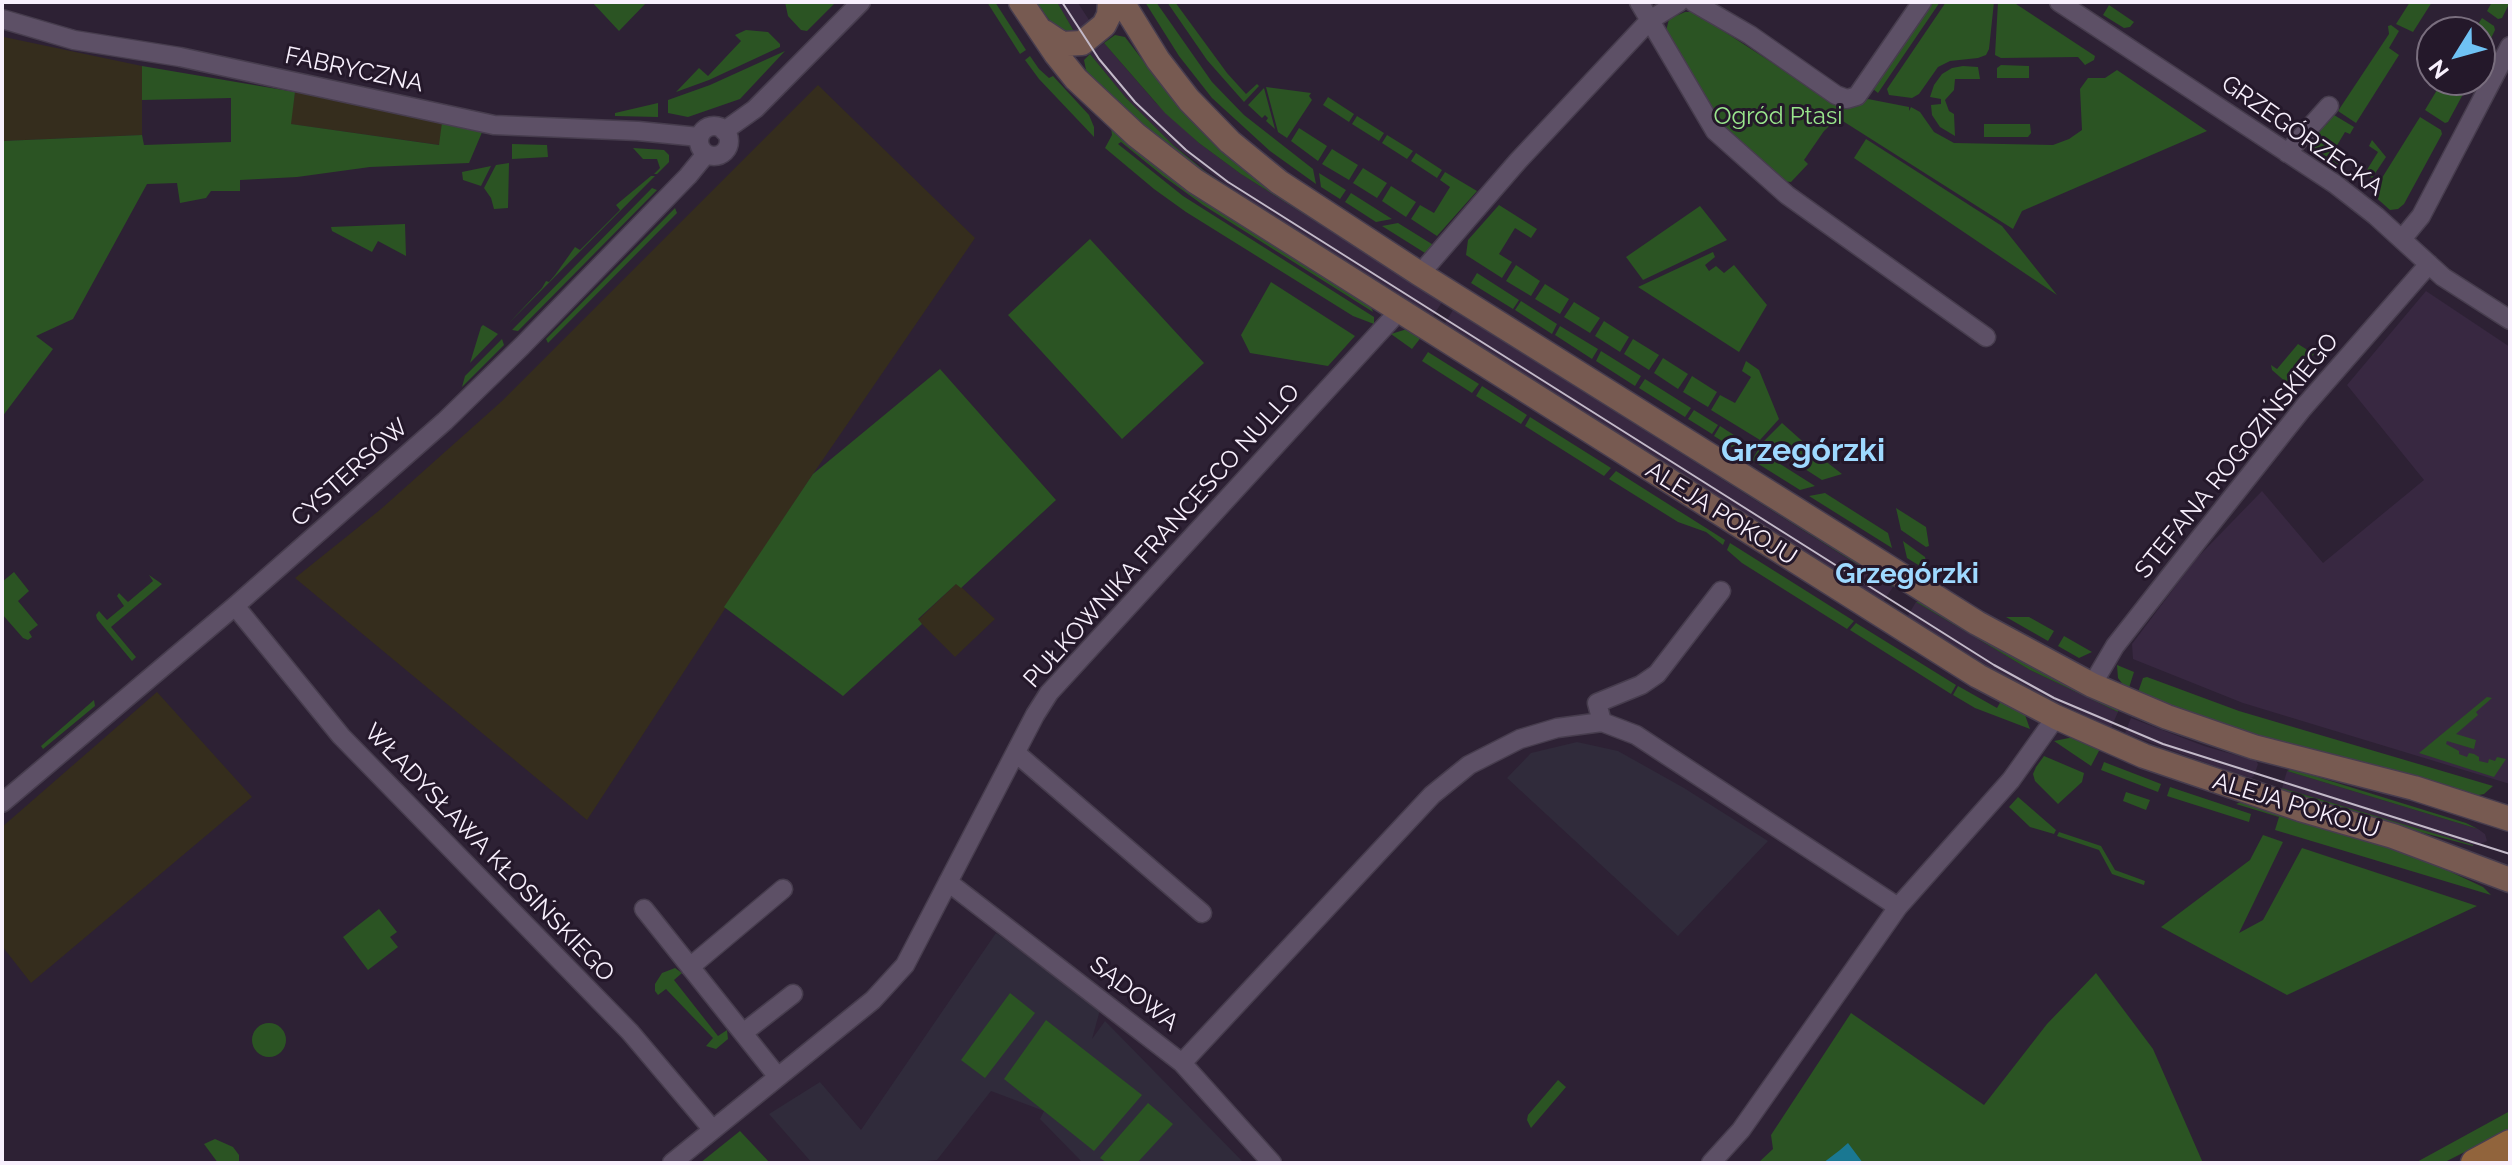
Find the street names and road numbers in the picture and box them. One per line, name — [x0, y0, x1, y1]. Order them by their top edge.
street label: FABRYCZNA — [282, 41, 426, 99]
street label: GRZEGÓRZECKA — [2216, 70, 2388, 202]
street label: STEFANA ROGOZIŃSKIEGO — [2129, 328, 2345, 584]
street label: PUŁKOWNIKA FRANCESCO NULLO — [1018, 378, 1306, 694]
street label: CYSTERSÓW — [286, 413, 414, 533]
street label: ALEJA POKOJU — [1640, 456, 1802, 572]
street label: WŁADYSŁAWA KŁOSIŃSKIEGO — [358, 718, 620, 988]
street label: ALEJA POKOJU — [2209, 767, 2383, 845]
street label: SĄDOWA — [1084, 950, 1184, 1038]

